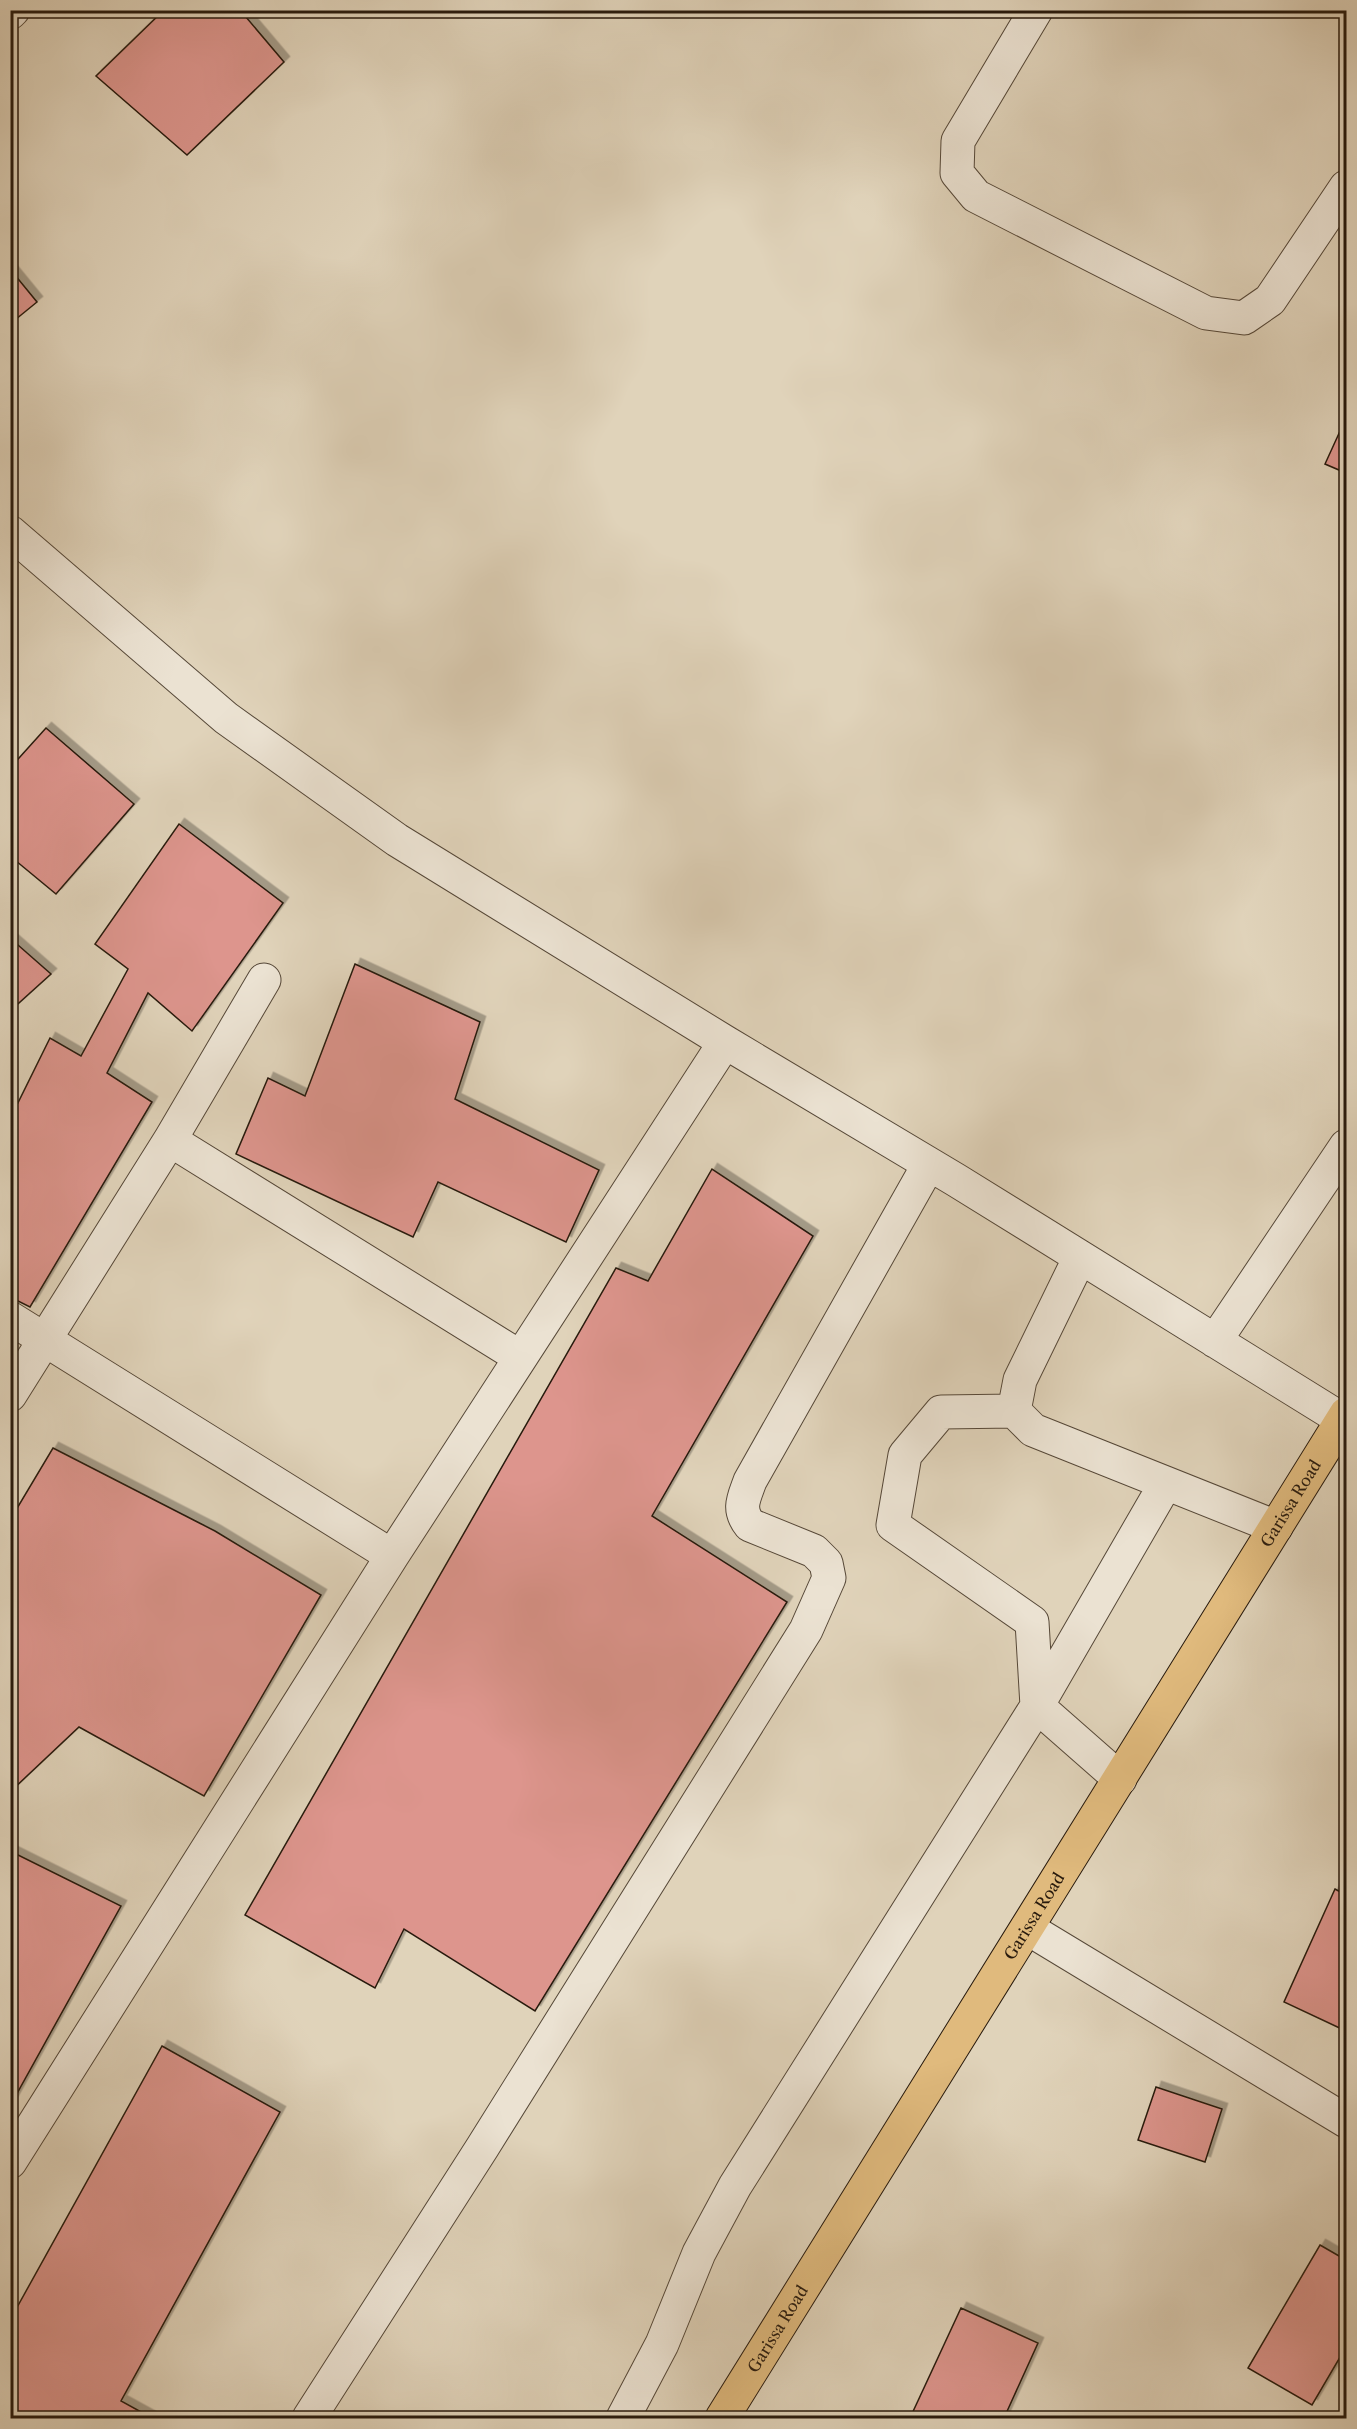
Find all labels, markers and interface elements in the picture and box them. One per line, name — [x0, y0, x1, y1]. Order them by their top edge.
street label: Garissa Road — [1256, 1456, 1325, 1551]
street label: Garissa Road — [999, 1869, 1069, 1963]
street label: Garissa Road — [743, 2281, 812, 2376]

